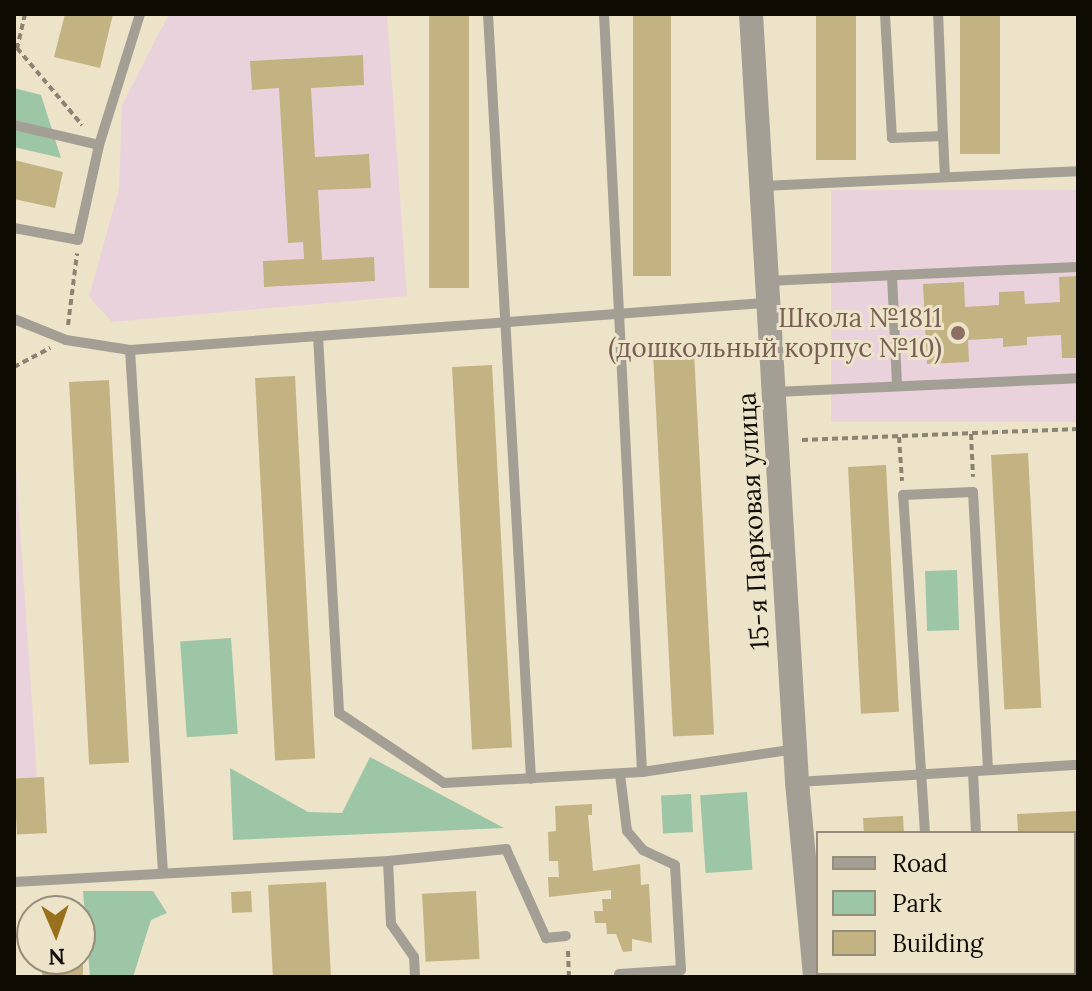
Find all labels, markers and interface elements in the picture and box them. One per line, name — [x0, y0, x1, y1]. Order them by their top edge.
place label: Школа №1811 (дошкольный корпус №10) — [608, 302, 942, 364]
marker: Школа №1811 (дошкольный корпус №10) — [949, 324, 967, 342]
street label: 15-я Парковая улица — [731, 392, 775, 650]
legend — [816, 831, 1076, 975]
text: Road — [892, 848, 948, 879]
text: Park — [892, 888, 942, 919]
north arrow — [16, 895, 96, 975]
text: Building — [892, 928, 983, 959]
text: N — [48, 943, 66, 971]

